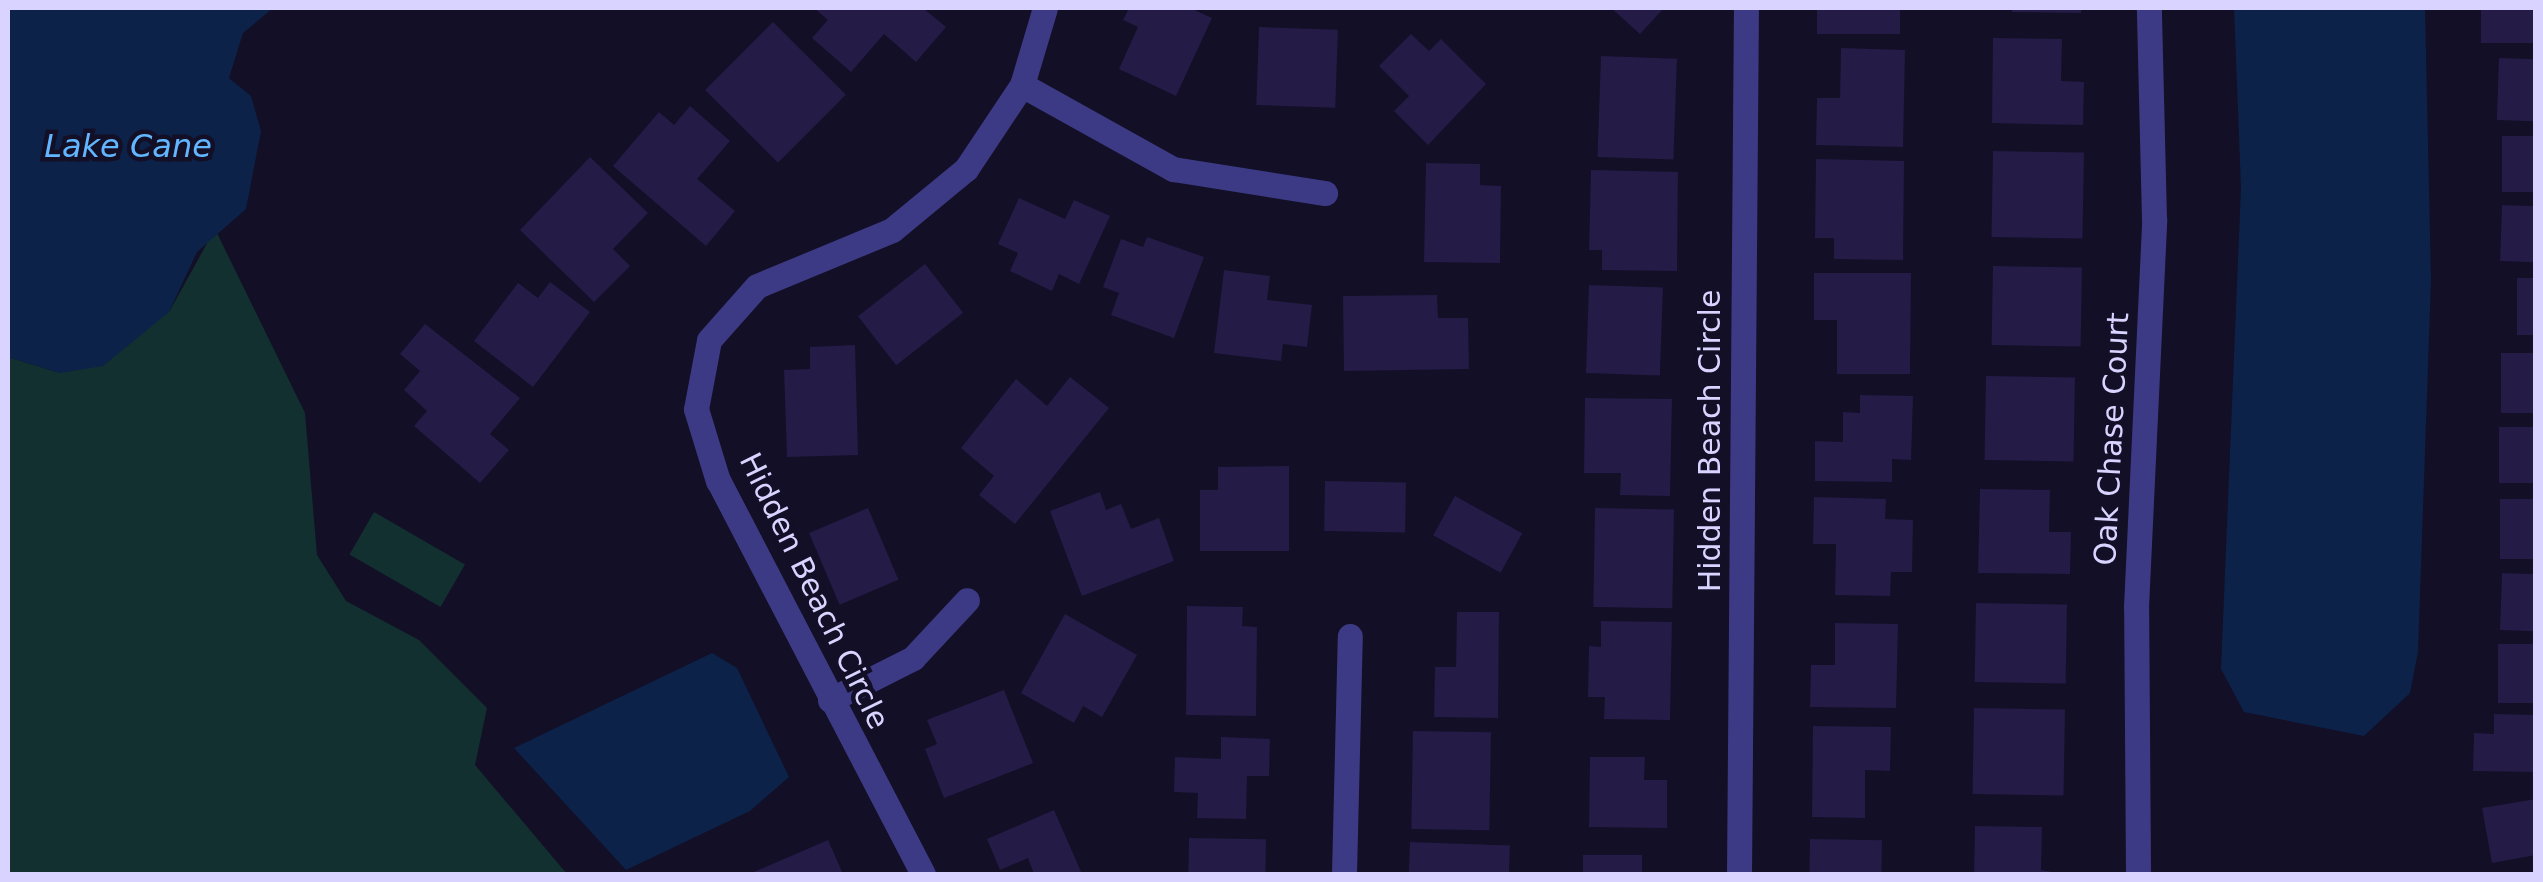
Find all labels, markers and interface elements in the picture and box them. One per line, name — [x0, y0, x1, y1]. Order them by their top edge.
water label: Lake Cane — [44, 127, 212, 165]
street label: Hidden Beach Circle — [1692, 290, 1728, 592]
street label: Oak Chase Court — [2087, 312, 2137, 566]
street label: Hidden Beach Circle — [731, 447, 897, 735]

